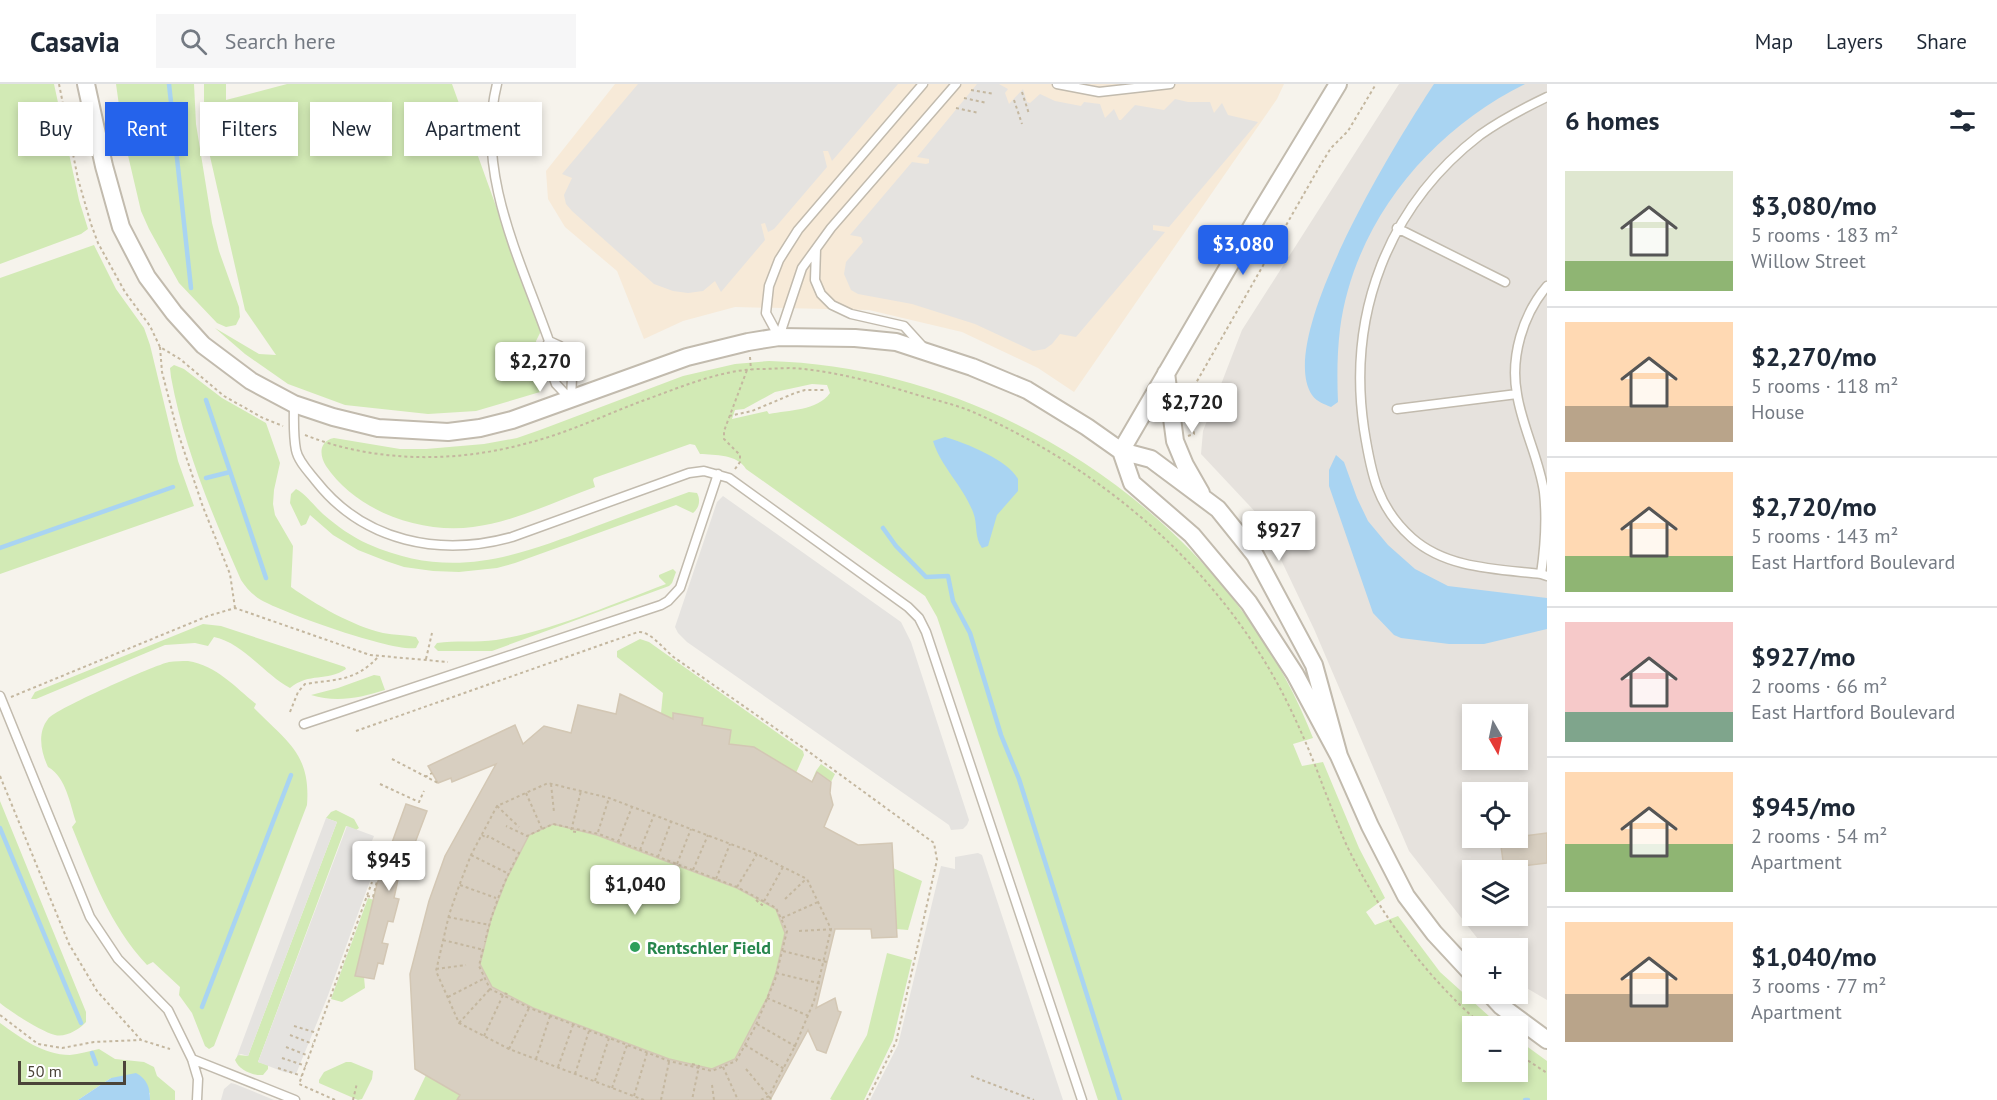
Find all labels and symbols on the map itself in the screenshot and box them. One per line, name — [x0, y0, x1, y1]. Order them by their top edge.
pin: $3,080 — [1194, 225, 1292, 276]
pin: $2,270 — [491, 342, 589, 393]
pin: $2,720 — [1143, 383, 1241, 434]
pin: $927 — [1243, 511, 1315, 562]
north arrow — [1462, 704, 1528, 770]
pin: $945 — [353, 841, 425, 892]
pin: $1,040 — [586, 865, 684, 916]
place label: Rentschler Field — [647, 936, 771, 959]
marker: Rentschler Field — [628, 940, 642, 954]
scale bar — [18, 1058, 126, 1086]

